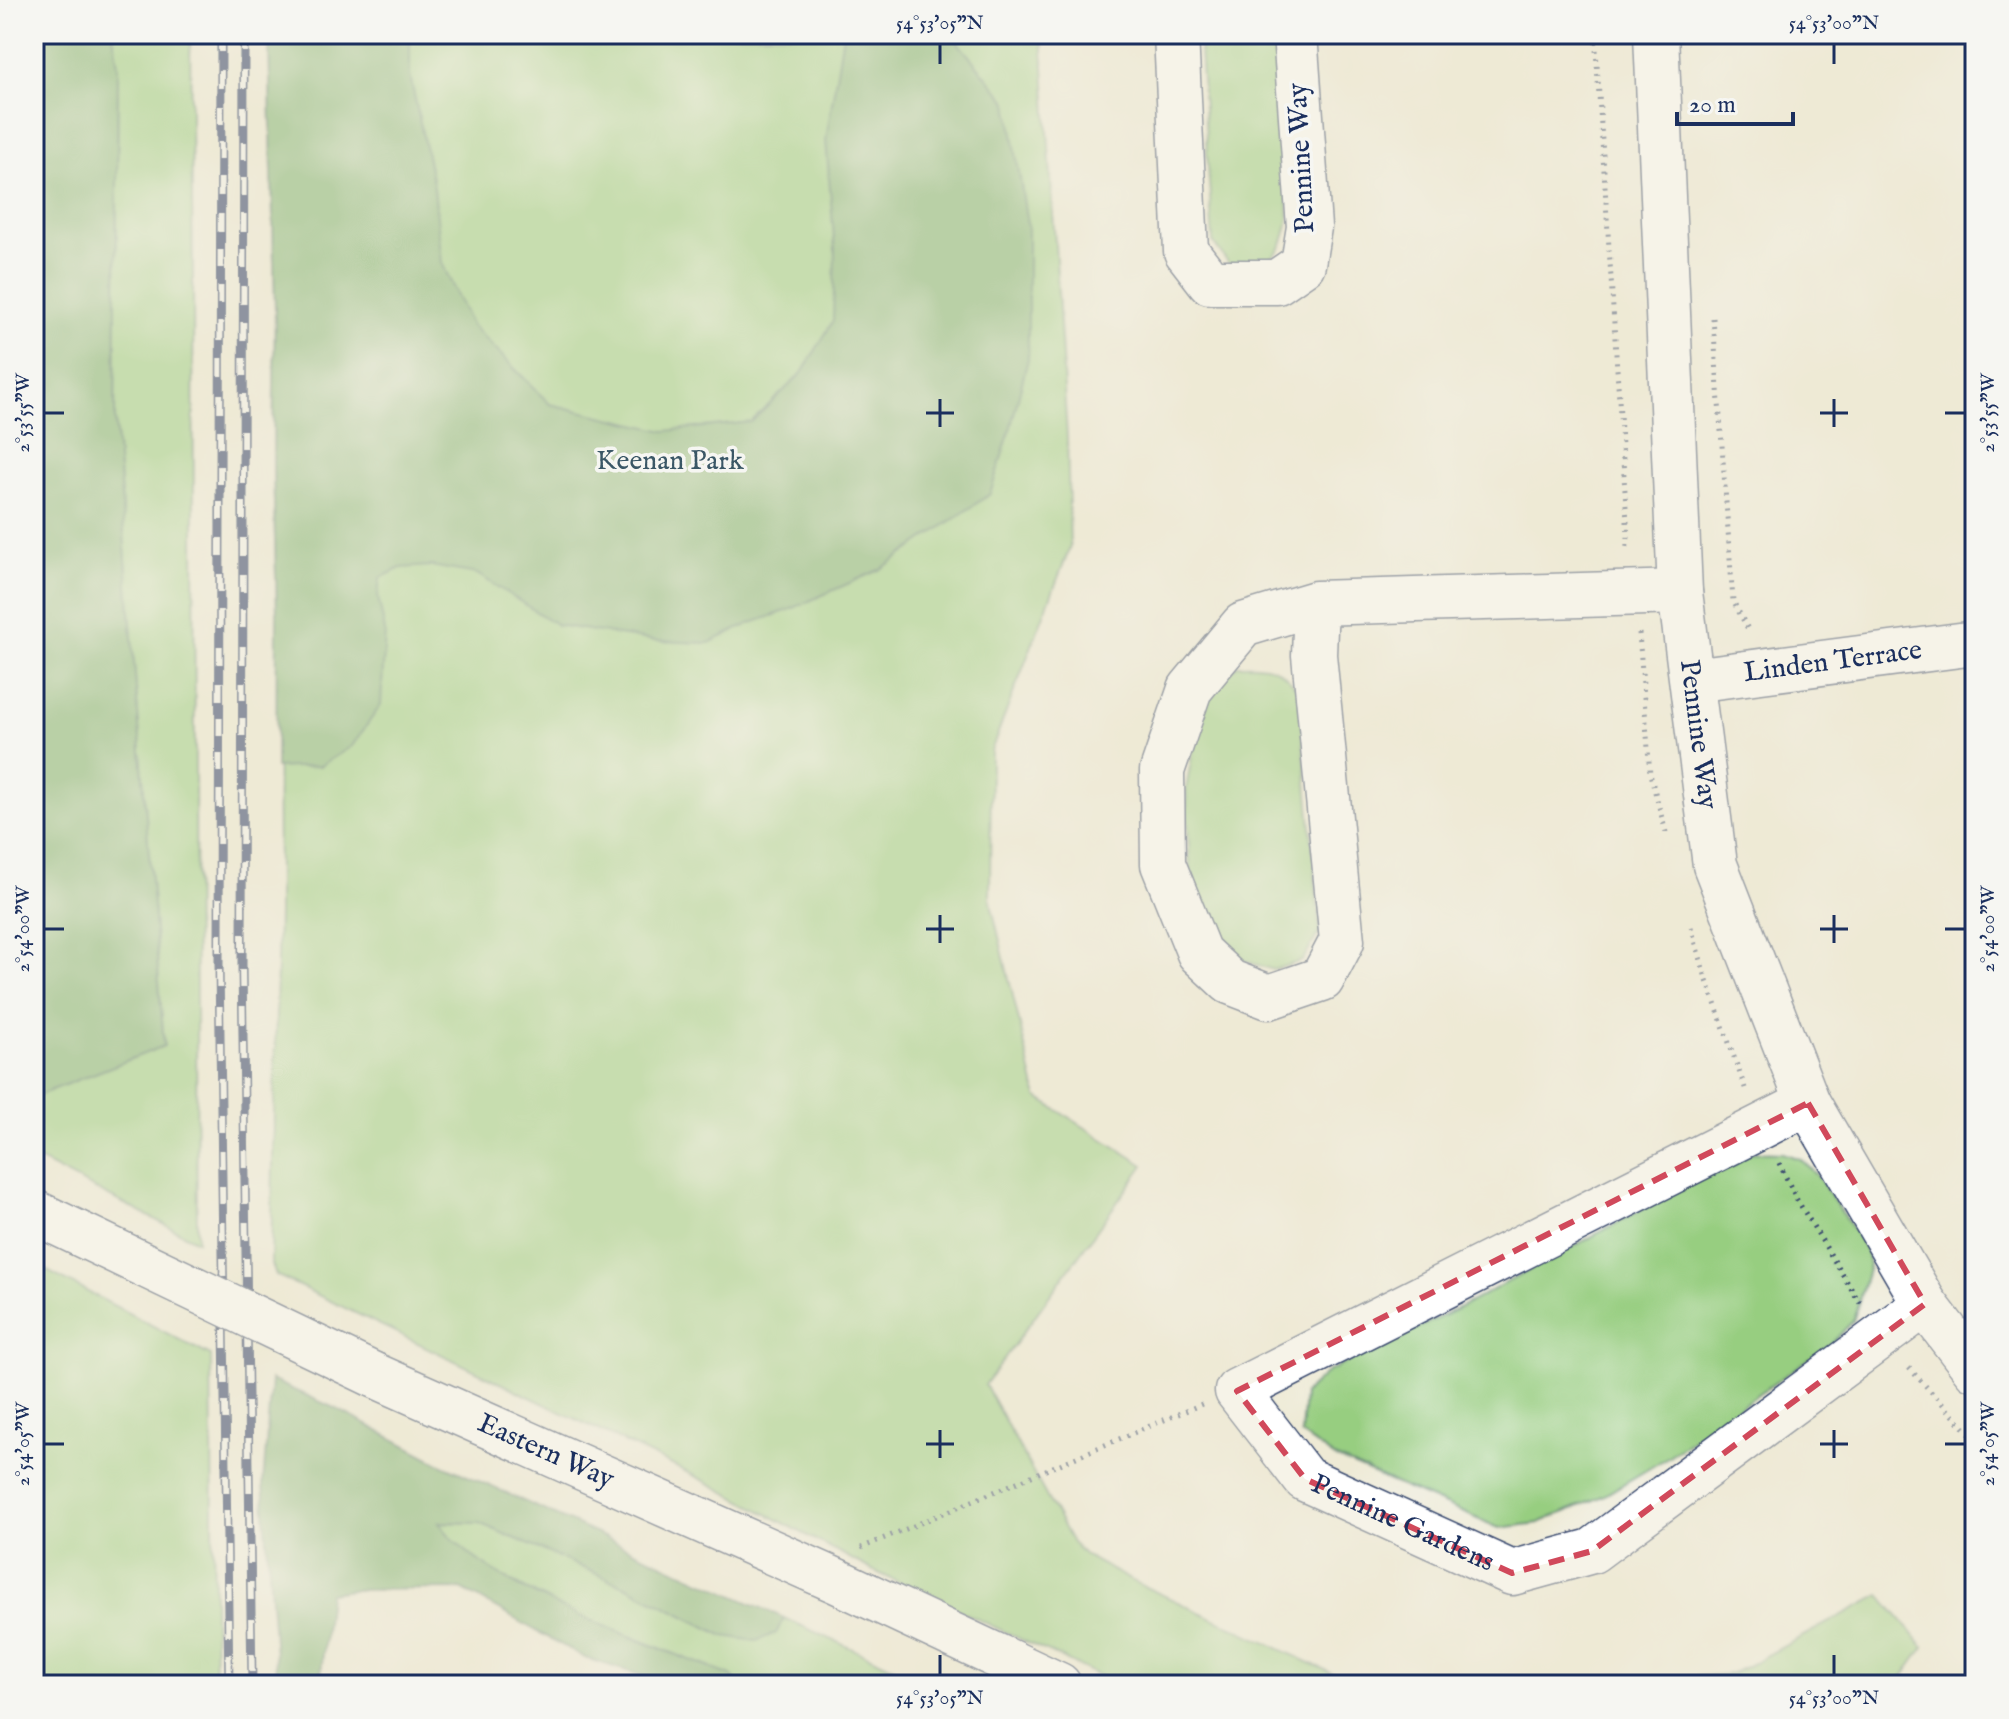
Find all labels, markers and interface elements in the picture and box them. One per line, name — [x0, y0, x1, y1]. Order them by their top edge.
text: 54°53'05"N — [896, 11, 984, 36]
text: 54°53'00"N — [1789, 11, 1879, 36]
scale bar — [1677, 76, 1793, 126]
street label: Pennine Way — [1281, 82, 1323, 234]
text: 20 m — [1689, 90, 1736, 121]
text: 2°53'55"W — [11, 372, 36, 453]
text: 2°53'55"W — [1976, 372, 2001, 453]
park label: Keenan Park — [596, 444, 745, 479]
street label: Linden Terrace — [1742, 633, 1924, 691]
street label: Pennine Way — [1671, 657, 1725, 811]
text: 2°54'00"W — [11, 885, 36, 972]
text: 2°54'00"W — [1976, 885, 2001, 972]
text: 2°54'05"W — [11, 1401, 36, 1486]
text: 2°54'05"W — [1976, 1401, 2001, 1486]
street label: Eastern Way — [472, 1406, 620, 1497]
street label: Pennine Gardens — [1306, 1467, 1500, 1580]
text: 54°53'05"N — [896, 1686, 984, 1711]
text: 54°53'00"N — [1789, 1686, 1879, 1711]

